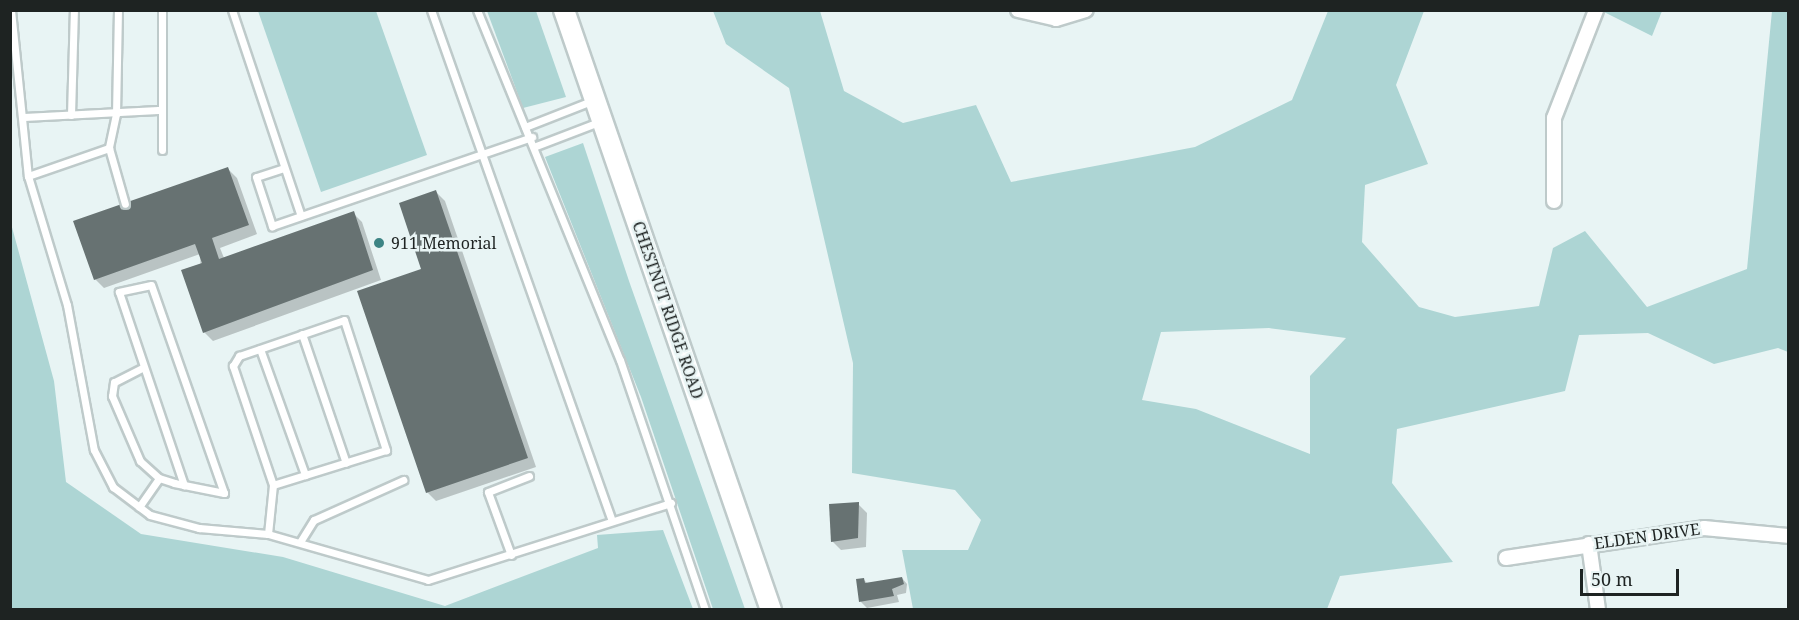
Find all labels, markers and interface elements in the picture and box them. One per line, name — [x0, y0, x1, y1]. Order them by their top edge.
street label: CHESTNUT RIDGE ROAD — [629, 219, 707, 401]
place label: 911 Memorial — [391, 233, 497, 253]
marker: 911 Memorial — [372, 236, 386, 250]
street label: ELDEN DRIVE — [1593, 519, 1701, 553]
scale bar — [1583, 557, 1682, 595]
text: 50 m — [1591, 567, 1633, 591]

